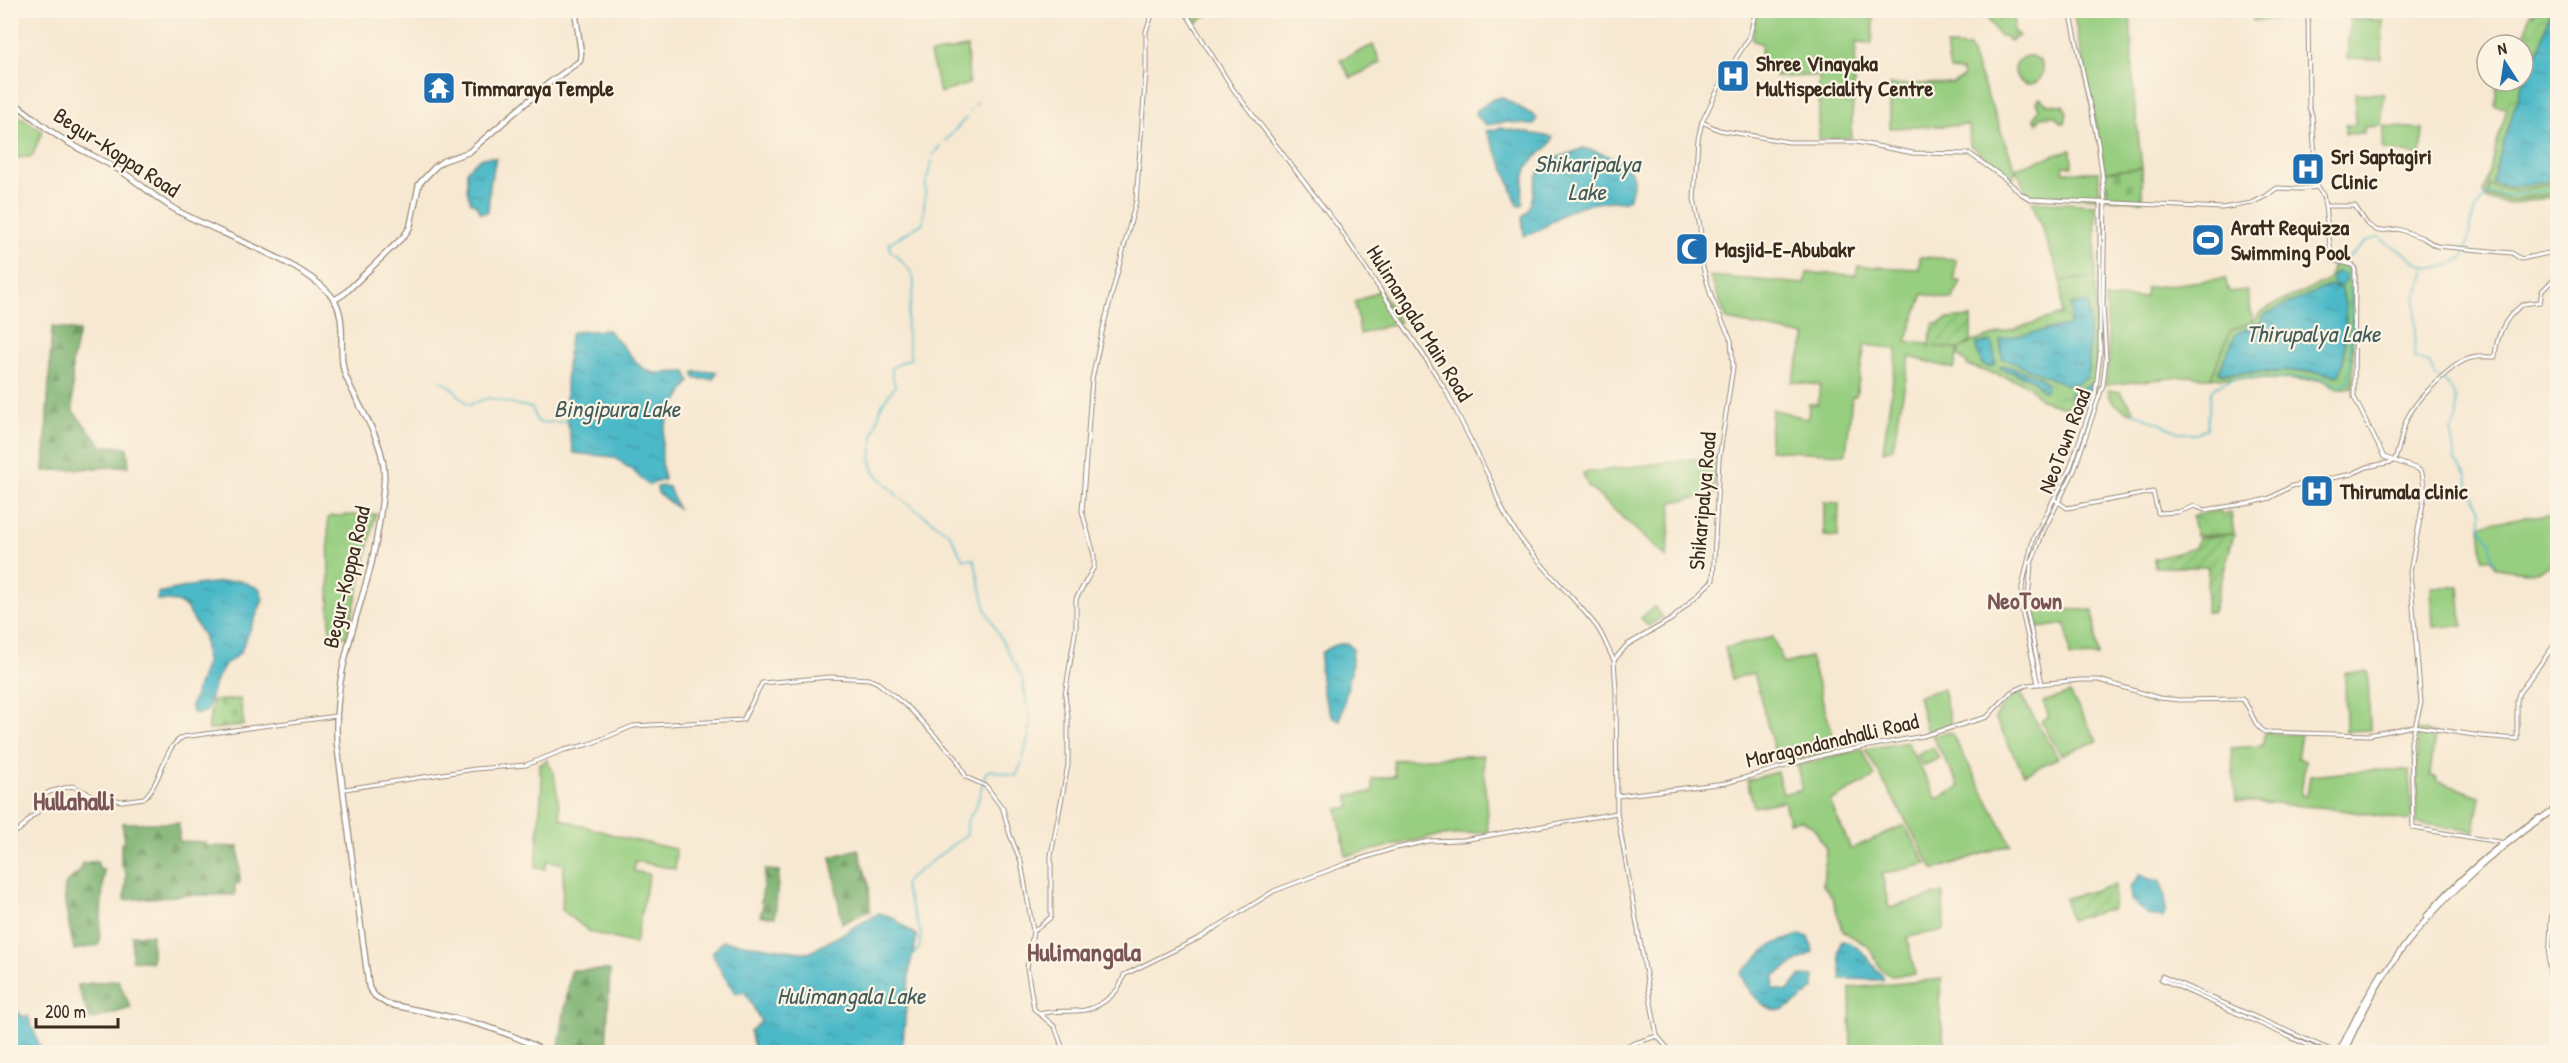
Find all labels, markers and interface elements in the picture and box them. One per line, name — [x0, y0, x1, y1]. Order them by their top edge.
north arrow — [2475, 33, 2535, 93]
text: N — [2495, 37, 2509, 60]
place label: Shree Vinayaka Multispeciality Centre — [1756, 48, 1933, 104]
hospital icon: Shree Vinayaka Multispeciality Centre — [1715, 58, 1751, 94]
temple icon: Timmaraya Temple — [421, 70, 457, 106]
place label: Timmaraya Temple — [461, 73, 614, 104]
street label: Begur-Koppa Road — [48, 100, 186, 204]
place label: Sri Saptagiri Clinic — [2331, 141, 2432, 196]
water label: Shikaripalya Lake — [1534, 147, 1643, 207]
hospital icon: Sri Saptagiri Clinic — [2290, 151, 2326, 187]
place label: Aratt Requizza Swimming Pool — [2231, 212, 2351, 268]
sports icon: Aratt Requizza Swimming Pool — [2190, 222, 2226, 258]
mosque icon: Masjid-E-Abubakr — [1674, 231, 1710, 267]
place label: Masjid-E-Abubakr — [1715, 234, 1856, 264]
street label: Hulimangala Main Road — [1360, 239, 1480, 407]
water label: Thirupalya Lake — [2246, 317, 2382, 350]
street label: NeoTown Road — [2030, 384, 2098, 498]
water label: Bingipura Lake — [554, 392, 682, 425]
street label: Shikaripalya Road — [1681, 430, 1723, 571]
hospital icon: Thirumala clinic — [2299, 473, 2335, 509]
place label: Thirumala clinic — [2339, 476, 2468, 506]
street label: Begur-Koppa Road — [315, 503, 377, 651]
district label: NeoTown — [1988, 584, 2063, 616]
street label: Maragondanahalli Road — [1743, 705, 1922, 774]
district label: Hullahalli — [33, 783, 115, 818]
district label: Hulimangala — [1027, 934, 1142, 970]
water label: Hulimangala Lake — [777, 979, 927, 1012]
scale bar — [36, 991, 118, 1029]
text: 200 m — [45, 999, 86, 1024]

